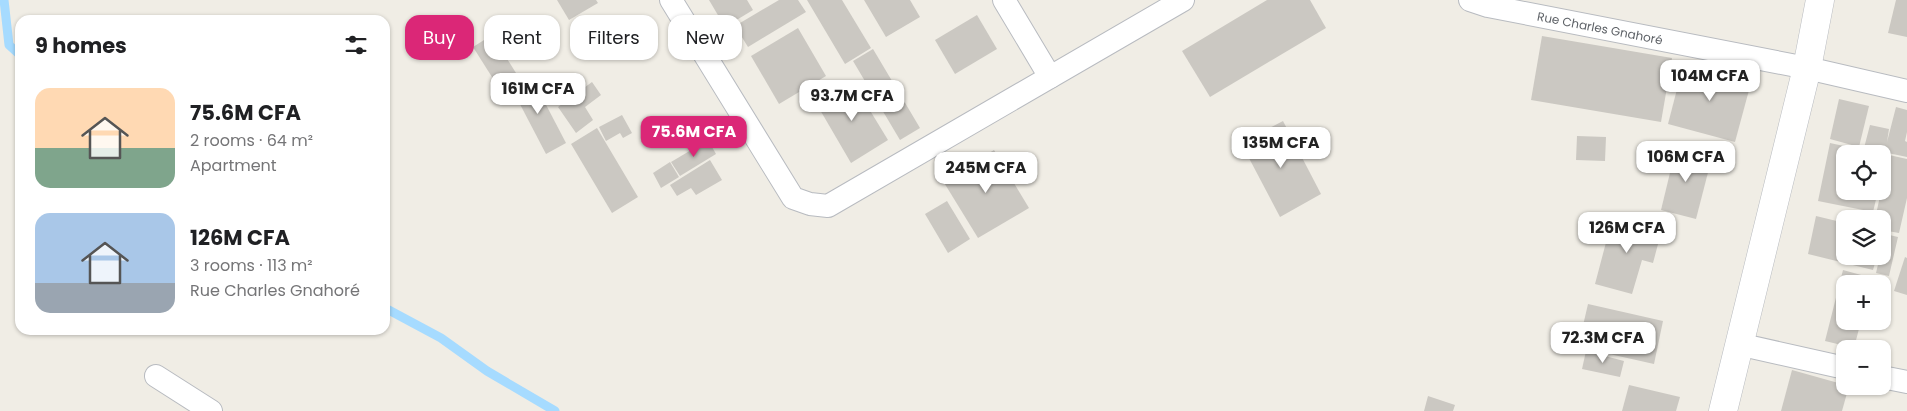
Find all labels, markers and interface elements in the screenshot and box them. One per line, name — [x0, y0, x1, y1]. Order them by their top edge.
street label: Rue Charles Gnahoré — [1536, 7, 1664, 49]
chip: Buy — [405, 15, 474, 60]
chip: Rent — [484, 15, 560, 60]
chip: Filters — [570, 15, 658, 60]
chip: New — [668, 15, 742, 60]
text: 9 homes — [35, 31, 127, 60]
icon: filters — [342, 31, 370, 59]
pin: 104M CFA — [1658, 59, 1762, 102]
text: 104M CFA — [1671, 64, 1749, 87]
pin: 161M CFA — [486, 72, 590, 115]
text: 161M CFA — [501, 77, 575, 100]
pin: 93.7M CFA — [795, 80, 909, 122]
text: 93.7M CFA — [810, 84, 894, 107]
text: 75.6M CFA — [190, 98, 301, 127]
icon: home — [75, 108, 135, 168]
pin: 75.6M CFA — [637, 116, 751, 158]
text: 75.6M CFA — [652, 120, 736, 143]
pin: 135M CFA — [1229, 126, 1333, 169]
text: 2 rooms · 64 m² — [190, 129, 313, 152]
text: 135M CFA — [1243, 131, 1319, 154]
pin: 106M CFA — [1634, 140, 1738, 183]
text: 106M CFA — [1647, 145, 1725, 168]
map controls — [1836, 145, 1891, 395]
button: locate — [1836, 145, 1891, 200]
pin: 245M CFA — [934, 152, 1038, 194]
text: Apartment — [190, 154, 277, 177]
text: 245M CFA — [945, 156, 1027, 179]
button: layers — [1836, 210, 1891, 265]
pin: 126M CFA — [1575, 212, 1679, 254]
text: 126M CFA — [1589, 216, 1665, 239]
text: 126M CFA — [190, 223, 290, 252]
icon: home — [75, 233, 135, 293]
text: 3 rooms · 113 m² — [190, 254, 313, 277]
button: + — [1836, 275, 1891, 330]
text: Rue Charles Gnahoré — [190, 279, 360, 302]
pin: 72.3M CFA — [1546, 322, 1660, 364]
text: 72.3M CFA — [1562, 326, 1644, 349]
button: − — [1836, 340, 1891, 395]

